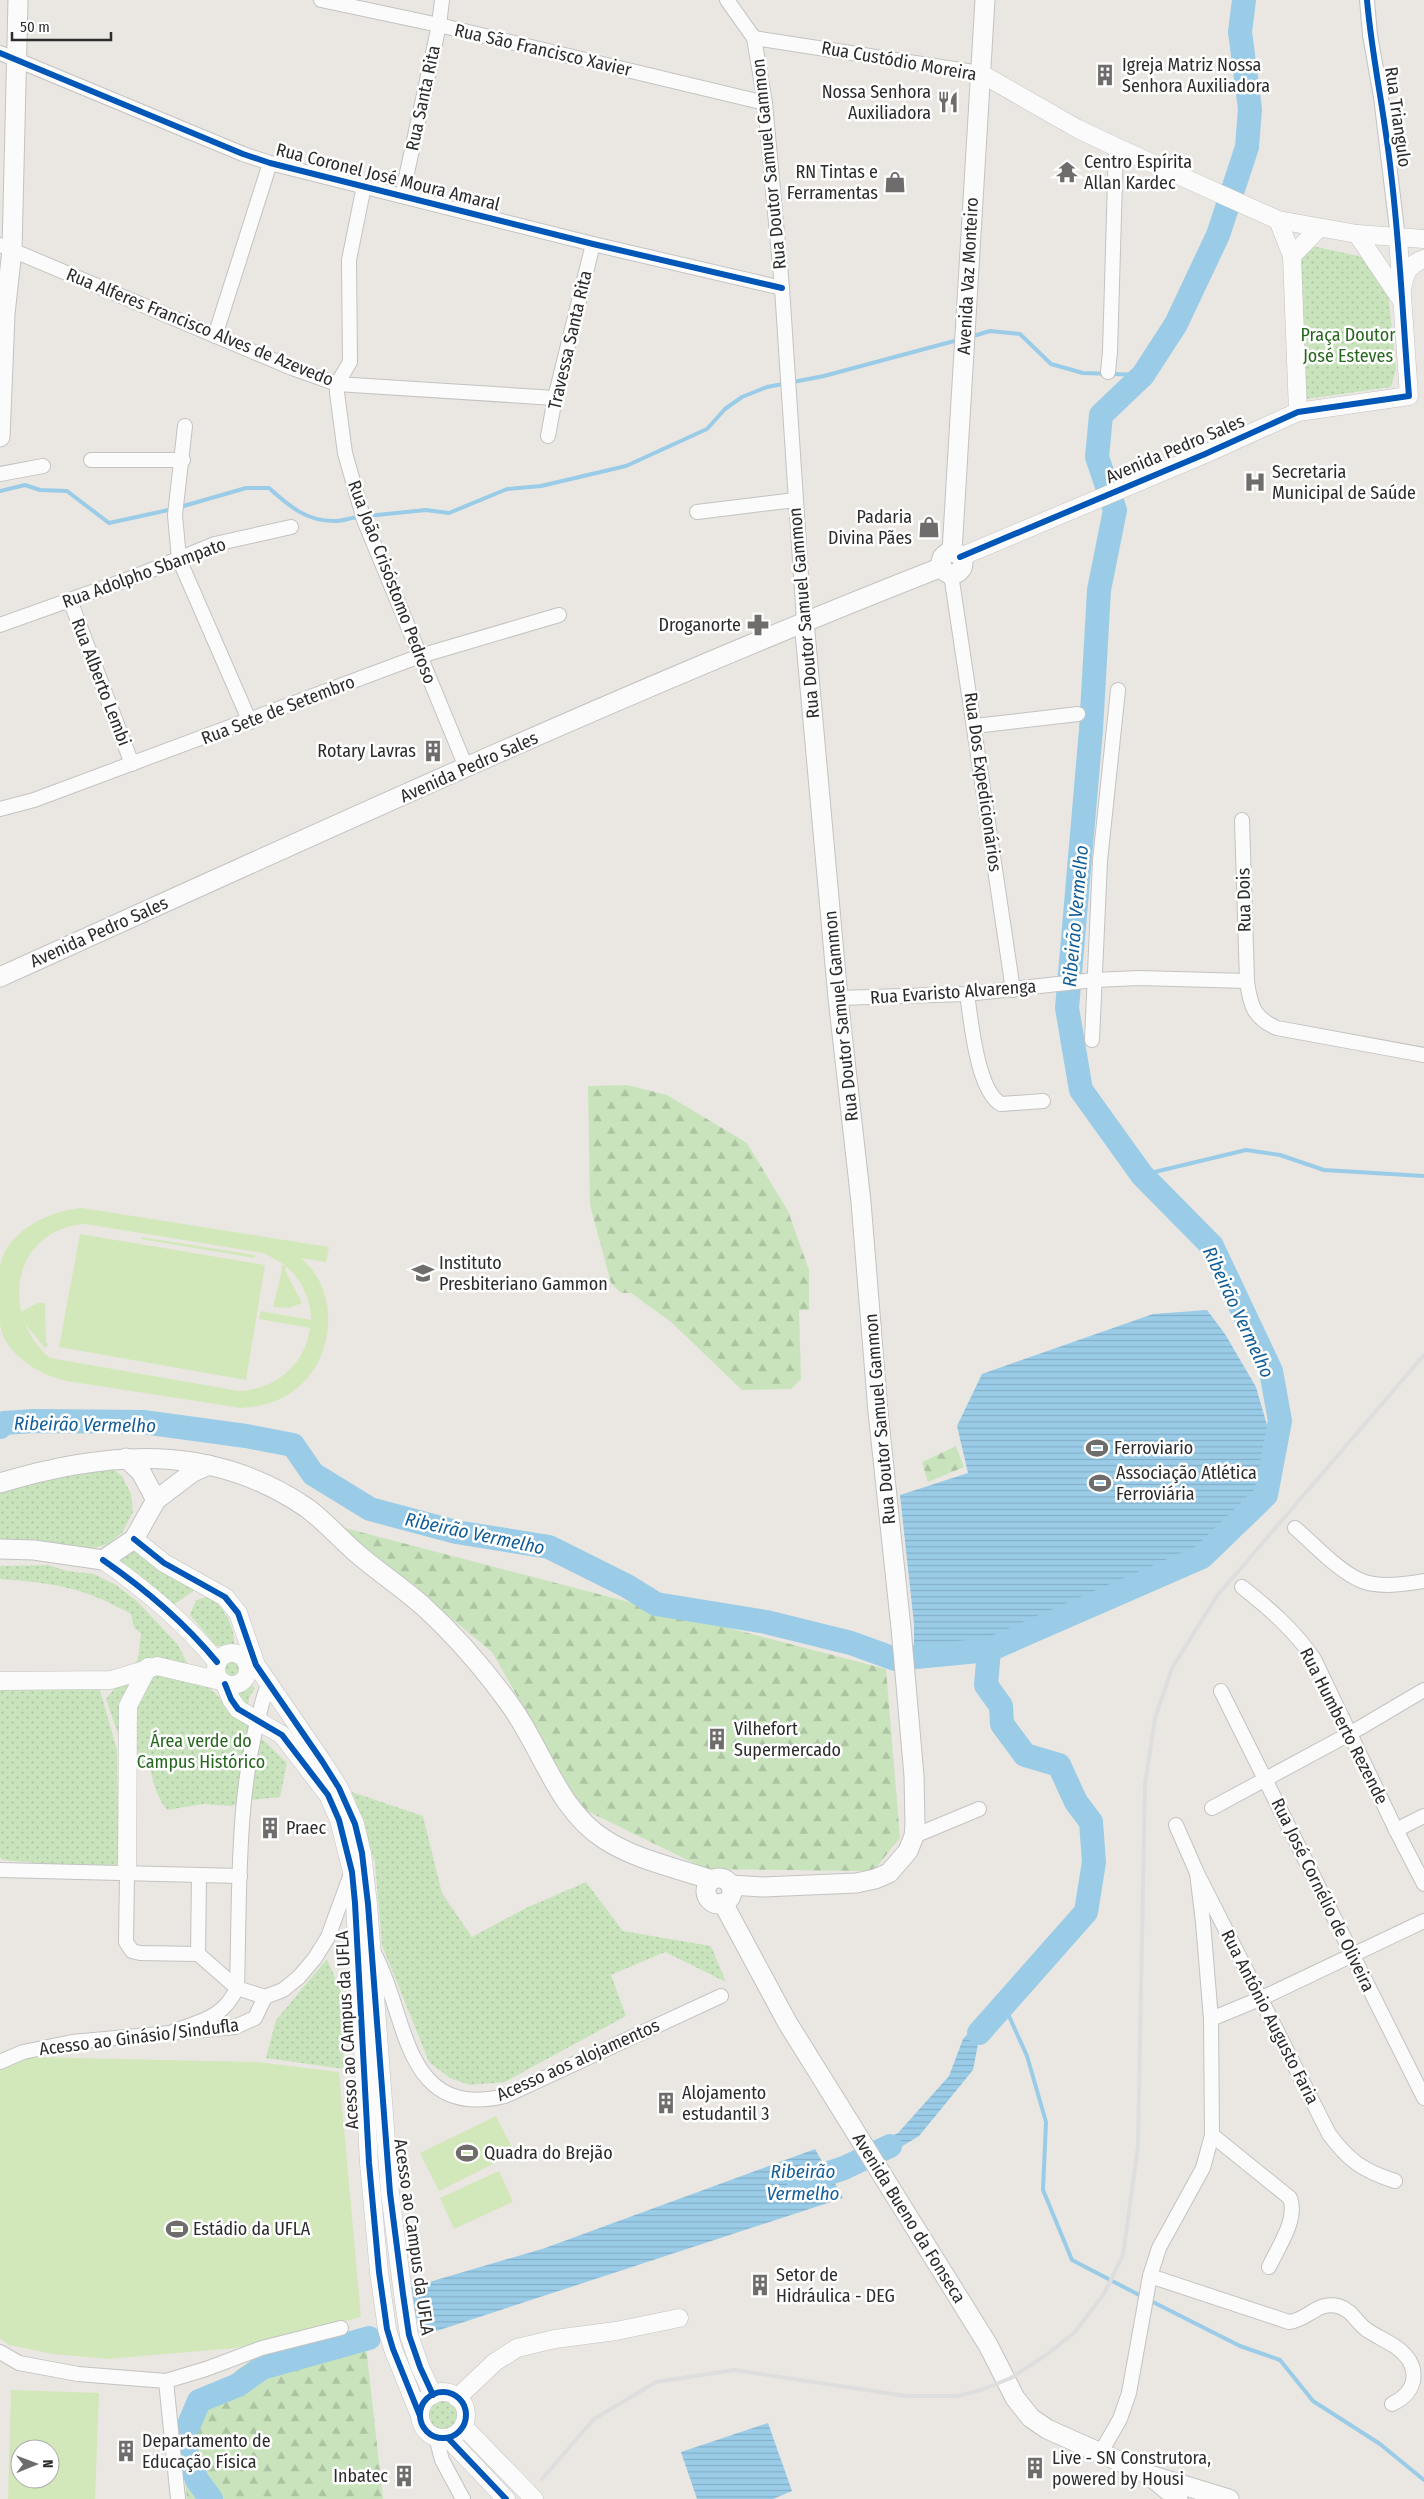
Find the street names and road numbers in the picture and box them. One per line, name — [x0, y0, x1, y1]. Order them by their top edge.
street label: Rua São Francisco Xavier — [452, 19, 634, 81]
street label: Rua Custódio Moreira — [820, 37, 978, 86]
street label: Rua Santa Rita — [401, 43, 445, 153]
street label: Rua Doutor Samuel Gammon — [747, 58, 791, 270]
street label: Rua Triangulo — [1380, 65, 1416, 169]
street label: Rua Coronel José Moura Amaral — [274, 139, 502, 216]
street label: Avenida Vaz Monteiro — [953, 197, 983, 355]
street label: Rua Alferes Francisco Alves de Azevedo — [63, 263, 337, 391]
street label: Travessa Santa Rita — [543, 268, 597, 412]
street label: Avenida Pedro Sales — [1102, 410, 1248, 488]
street label: Rua João Crisóstomo Pedroso — [343, 477, 441, 687]
street label: Rua Doutor Samuel Gammon — [784, 507, 824, 719]
street label: Rua Adolpho Sbampato — [59, 533, 229, 613]
street label: Rua Alberto Lembi — [67, 615, 135, 749]
street label: Rua Sete de Setembro — [198, 671, 358, 749]
street label: Rua Dos Expedicionários — [960, 691, 1007, 873]
street label: Avenida Pedro Sales — [397, 727, 542, 807]
street label: Rua Dois — [1232, 867, 1256, 932]
street label: Avenida Pedro Sales — [27, 892, 172, 972]
street label: Rua Doutor Samuel Gammon — [819, 910, 863, 1122]
street label: Rua Evaristo Alvarenga — [869, 975, 1037, 1009]
street label: Rua Doutor Samuel Gammon — [860, 1313, 900, 1525]
street label: Rua Humberto Rezende — [1295, 1644, 1393, 1808]
street label: Rua José Cornélio de Oliveira — [1267, 1795, 1380, 1996]
street label: Rua Antônio Augusto Faria — [1216, 1926, 1324, 2108]
street label: Acesso ao CAmpus da UFLA — [331, 1929, 363, 2130]
street label: Acesso ao Ginásio/Sindufla — [38, 2014, 240, 2060]
street label: Acesso aos alojamentos — [493, 2014, 663, 2106]
street label: Avenida Bueno da Fonseca — [848, 2129, 970, 2307]
street label: Acesso ao Campus da UFLA — [389, 2137, 439, 2337]

